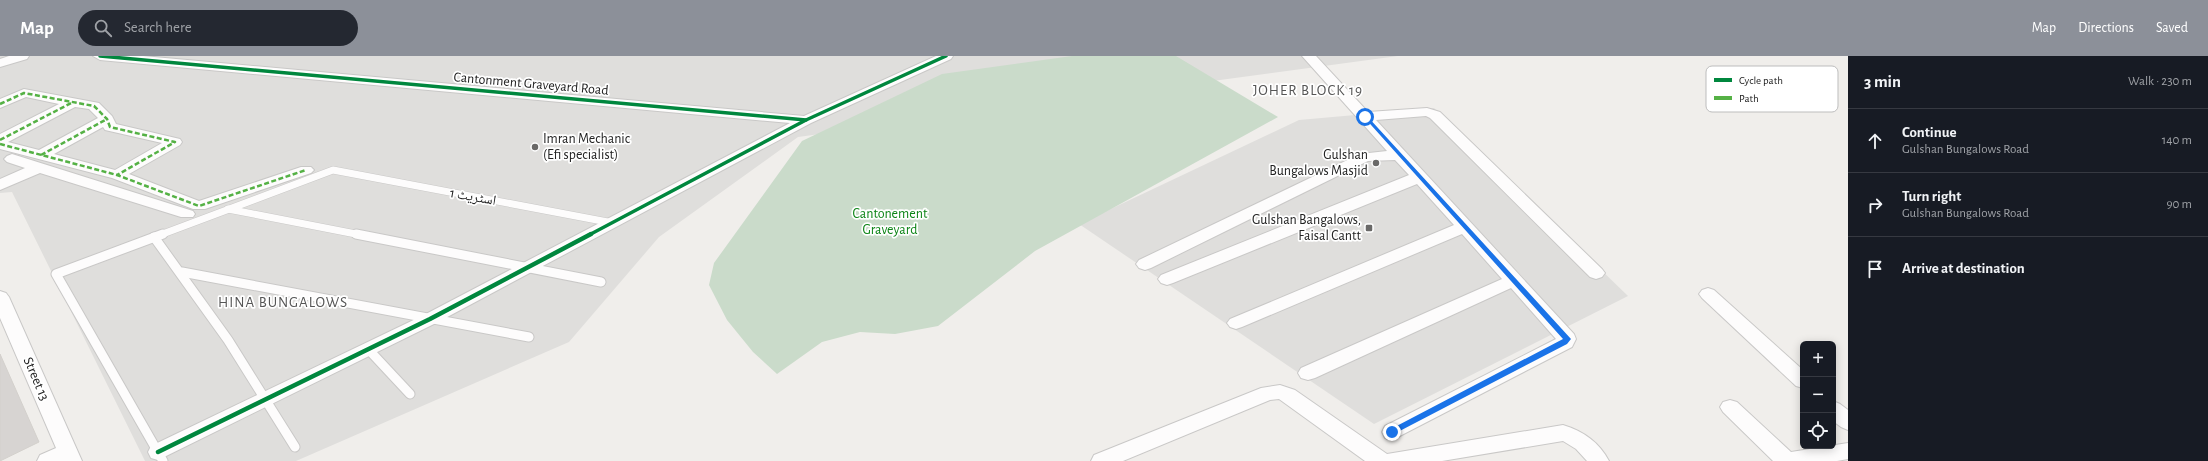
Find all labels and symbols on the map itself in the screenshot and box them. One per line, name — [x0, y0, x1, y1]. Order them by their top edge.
legend — [1706, 66, 1838, 112]
street label: Cantonment Graveyard Road — [453, 70, 609, 98]
text: Cycle path — [1739, 75, 1783, 86]
district label: JOHER BLOCK 19 — [1253, 83, 1363, 98]
text: Path — [1739, 93, 1759, 104]
route start — [1356, 108, 1374, 126]
place label: Imran Mechanic (Efi specialist) — [543, 132, 631, 162]
marker: Imran Mechanic (Efi specialist) — [530, 142, 540, 152]
place label: Gulshan Bungalows Masjid — [1269, 148, 1368, 178]
marker: Gulshan Bungalows Masjid — [1371, 158, 1381, 168]
street label: اسٹریٹ 1 — [449, 186, 497, 209]
park label: Cantonement Graveyard — [853, 207, 928, 237]
place label: Gulshan Bangalows, Faisal Cantt — [1252, 213, 1362, 243]
marker: Gulshan Bangalows, Faisal Cantt — [1364, 223, 1374, 233]
district label: HINA BUNGALOWS — [218, 295, 348, 310]
street label: Street 13 — [21, 355, 51, 403]
route end — [1383, 423, 1401, 441]

